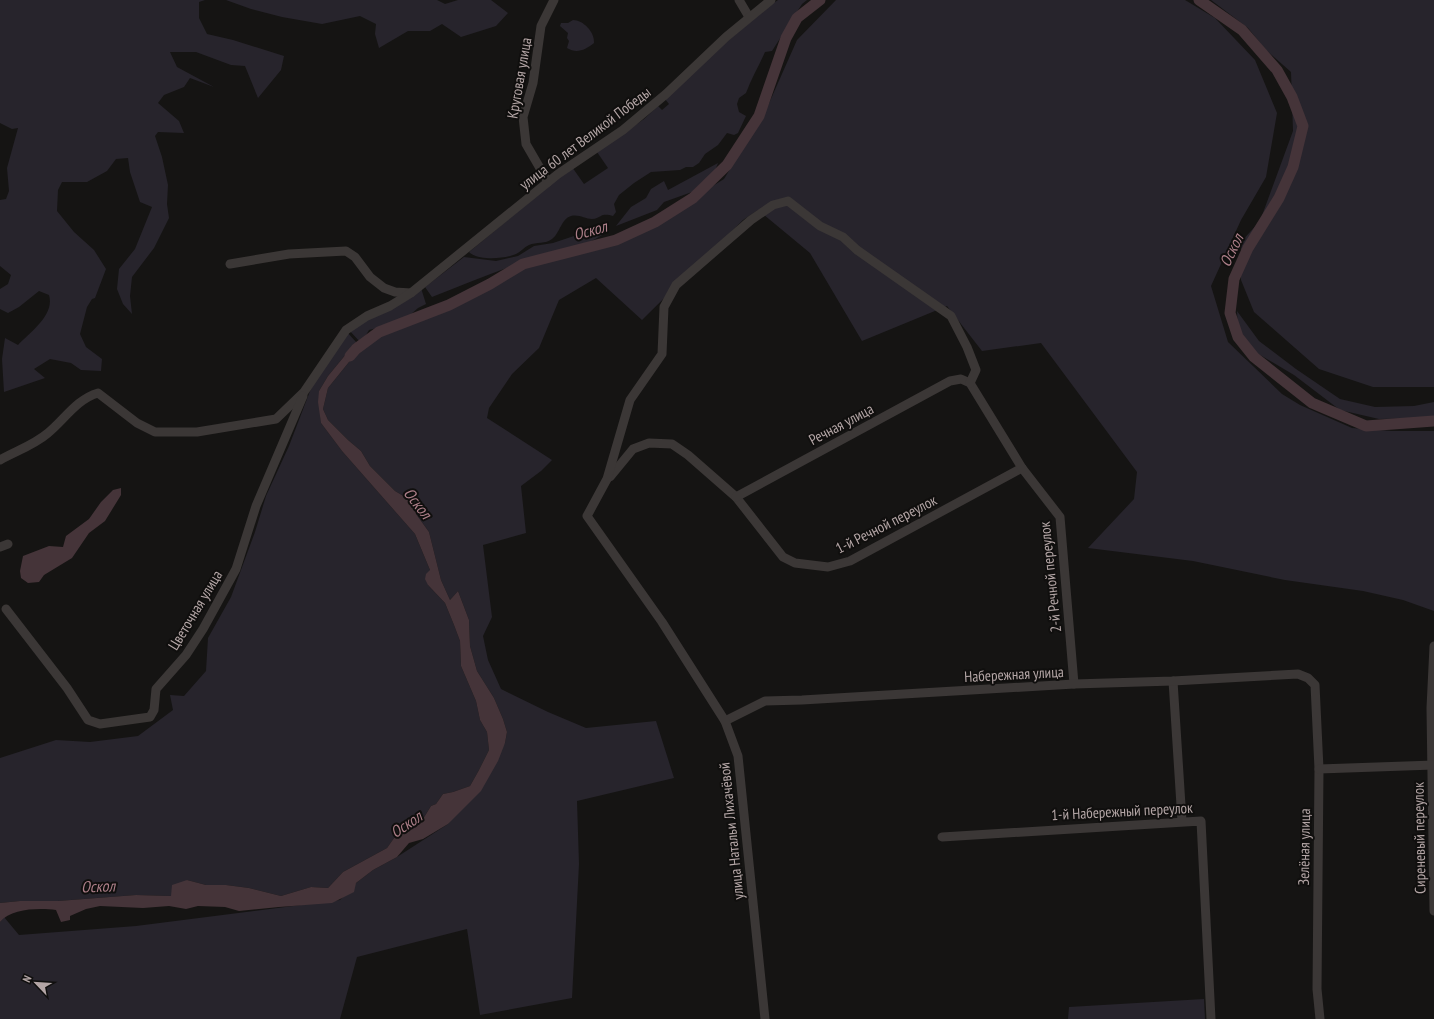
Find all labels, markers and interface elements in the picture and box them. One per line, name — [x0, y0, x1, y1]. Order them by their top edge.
street label: Круговая улица — [503, 36, 535, 120]
street label: улица 60 лет Великой Победы — [516, 82, 654, 194]
water label: Оскол — [571, 216, 610, 244]
water label: Оскол — [1215, 229, 1248, 270]
street label: Речная улица — [805, 399, 877, 449]
water label: Оскол — [400, 483, 437, 524]
street label: 1-й Речной переулок — [832, 490, 940, 558]
street label: 2-й Речной переулок — [1035, 521, 1065, 633]
street label: Цветочная улица — [164, 567, 226, 653]
street label: Набережная улица — [964, 662, 1064, 686]
street label: улица Натальи Лихачёвой — [714, 761, 748, 901]
street label: Сиреневый переулок — [1409, 782, 1429, 894]
street label: 1-й Набережный переулок — [1051, 798, 1193, 824]
water label: Оскол — [386, 805, 427, 842]
street label: Зелёная улица — [1294, 808, 1314, 886]
water label: Оскол — [81, 875, 117, 897]
north arrow — [16, 963, 56, 1003]
text: N — [19, 973, 35, 984]

